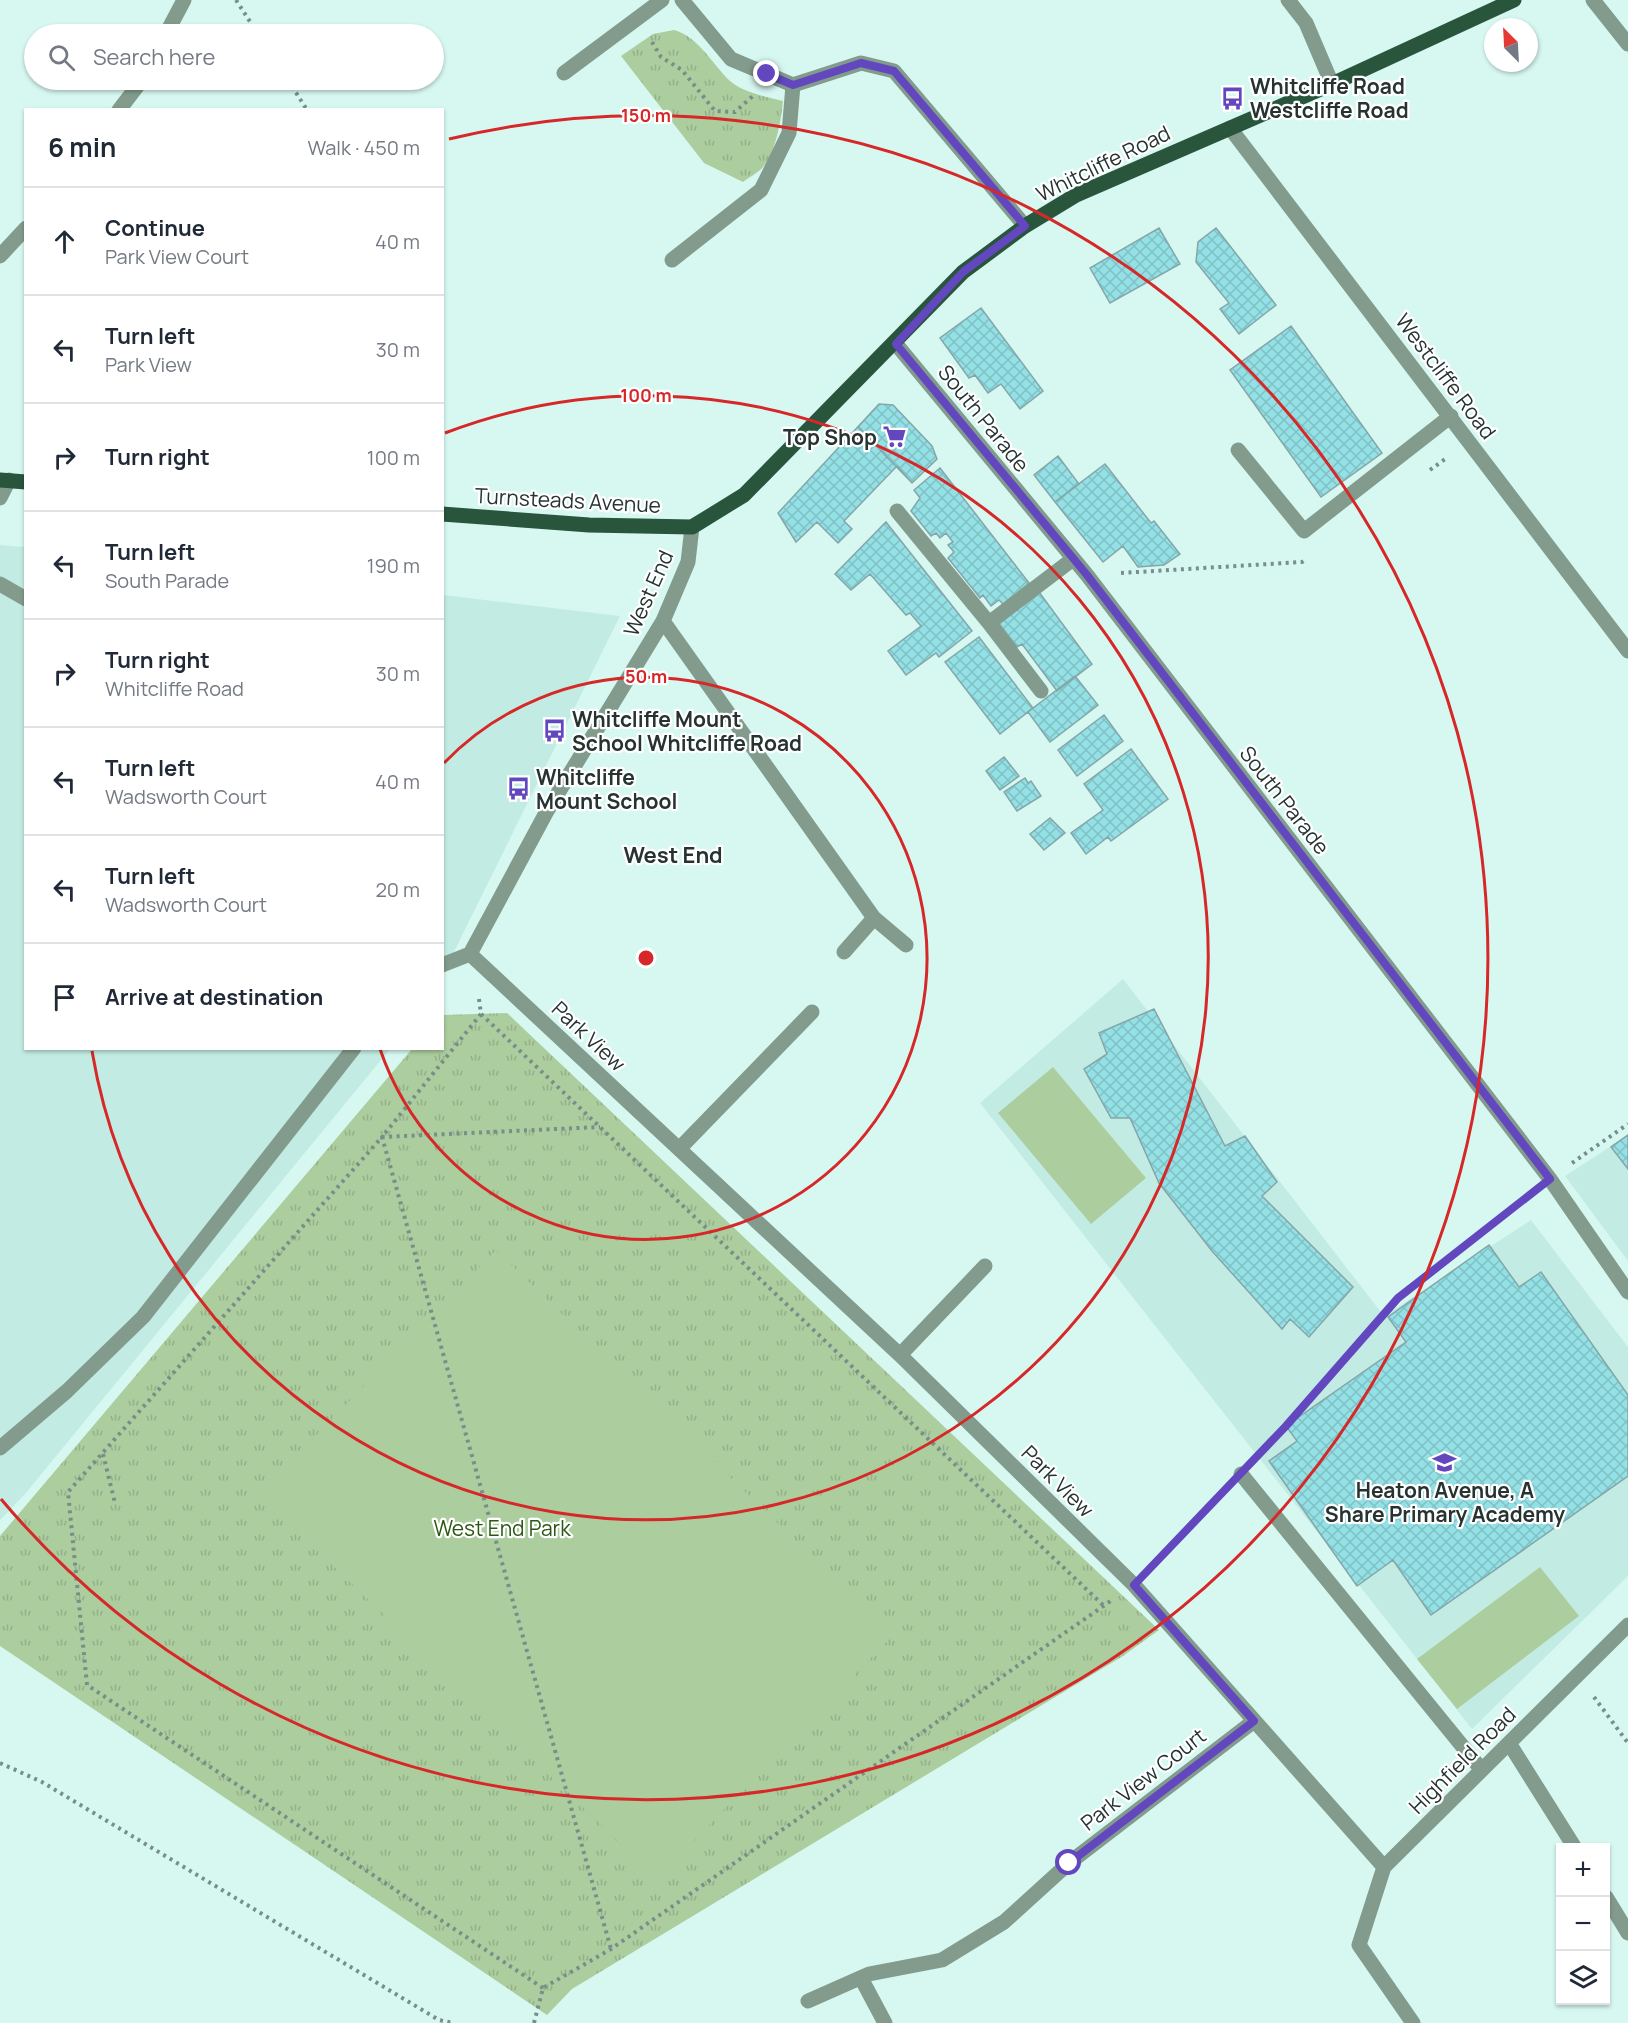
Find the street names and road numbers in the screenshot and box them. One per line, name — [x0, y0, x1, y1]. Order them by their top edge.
street label: Whitcliffe Road — [1031, 118, 1175, 208]
street label: Westcliffe Road — [1390, 307, 1502, 445]
street label: South Parade — [932, 359, 1036, 477]
street label: Turnsteads Avenue — [474, 481, 662, 519]
street label: West End — [617, 546, 679, 640]
street label: South Parade — [1234, 740, 1336, 860]
street label: Park View — [546, 995, 632, 1077]
street label: Park View — [1016, 1439, 1100, 1523]
street label: Highfield Road — [1402, 1700, 1522, 1820]
street label: Park View Court — [1075, 1721, 1211, 1837]

